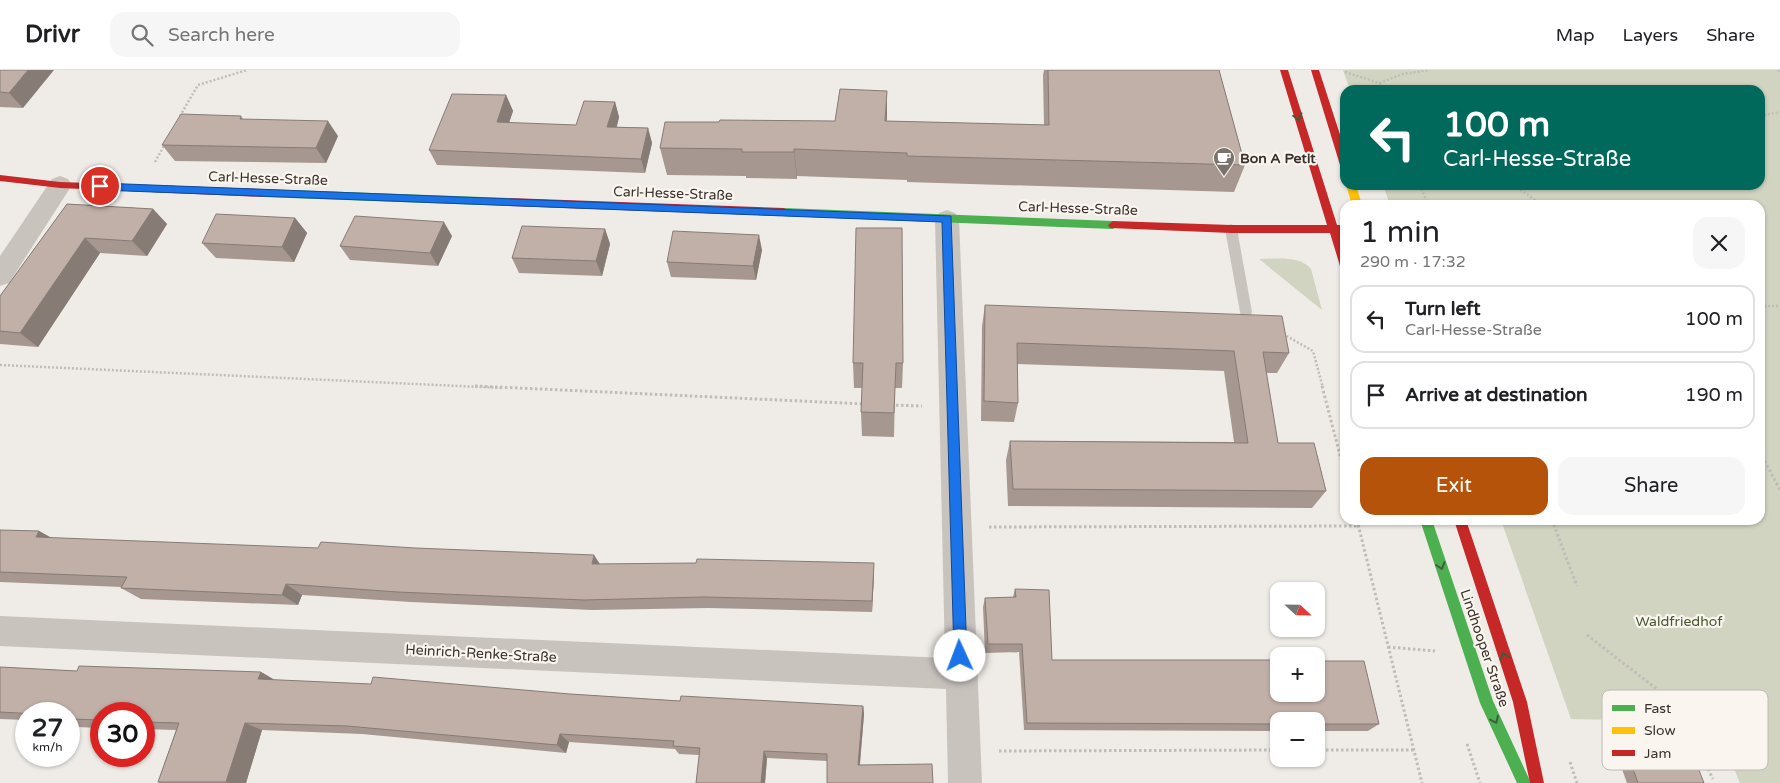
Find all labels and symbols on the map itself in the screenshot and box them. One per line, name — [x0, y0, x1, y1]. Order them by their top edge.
one-way arrow — [1293, 112, 1303, 120]
cafe icon: Bon A Petit — [1212, 146, 1236, 177]
place label: Bon A Petit — [1240, 150, 1316, 167]
pin — [79, 165, 121, 207]
street label: Carl-Hesse-Straße — [208, 168, 328, 189]
street label: Carl-Hesse-Straße — [613, 183, 733, 204]
street label: Carl-Hesse-Straße — [1018, 198, 1138, 219]
one-way arrow — [1435, 562, 1445, 570]
north arrow — [1270, 582, 1325, 638]
street label: Lindhooper Straße — [1456, 587, 1513, 709]
park label: Waldfriedhof — [1635, 613, 1723, 630]
position arrow — [933, 629, 985, 681]
street label: Heinrich-Renke-Straße — [405, 641, 557, 666]
one-way arrow — [1500, 652, 1510, 660]
legend — [1602, 690, 1768, 770]
text: Fast — [1644, 700, 1672, 717]
speed limit sign: 30 — [90, 702, 155, 767]
one-way arrow — [1488, 715, 1499, 724]
text: Slow — [1644, 722, 1676, 739]
text: Jam — [1644, 745, 1671, 762]

